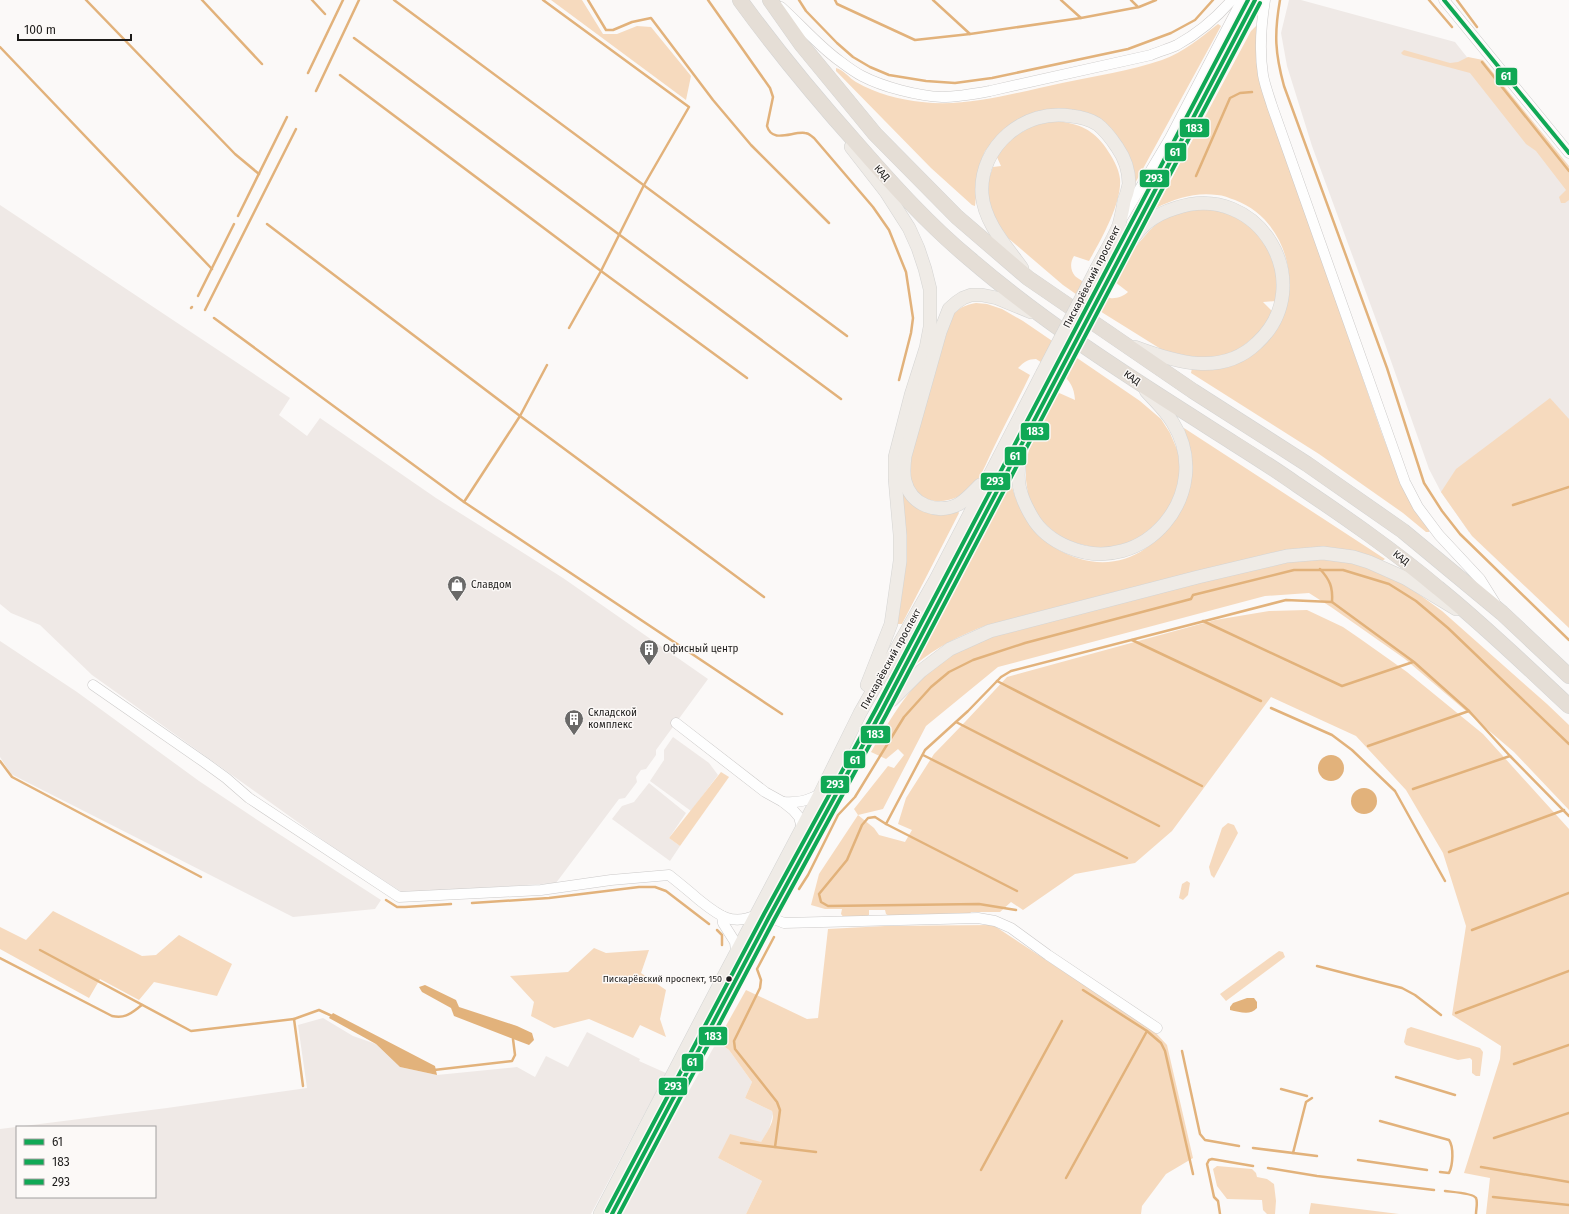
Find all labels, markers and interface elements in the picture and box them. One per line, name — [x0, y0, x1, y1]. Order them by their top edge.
scale bar — [18, 16, 131, 42]
text: 100 m — [24, 23, 56, 37]
line badge: 61 — [1495, 67, 1518, 86]
text: 61 — [1501, 70, 1511, 83]
line badge: 183 — [1179, 118, 1210, 138]
text: 183 — [1185, 122, 1203, 135]
line badge: 61 — [1164, 142, 1187, 162]
text: 61 — [1170, 146, 1180, 159]
street label: КАД — [872, 162, 892, 184]
line badge: 293 — [1139, 169, 1170, 188]
text: 293 — [1145, 172, 1163, 185]
street label: Пискарёвский проспект — [1060, 223, 1123, 330]
street label: КАД — [1121, 368, 1143, 388]
line badge: 183 — [1020, 422, 1050, 441]
text: 183 — [1026, 425, 1044, 438]
line badge: 61 — [1004, 446, 1027, 466]
text: 61 — [1010, 450, 1020, 463]
line badge: 293 — [980, 472, 1011, 491]
text: 293 — [986, 475, 1004, 488]
street label: КАД — [1390, 548, 1412, 568]
shop icon: Славдом — [446, 574, 468, 602]
place label: Славдом — [471, 579, 512, 591]
street label: Пискарёвский проспект — [857, 606, 924, 711]
building icon: Офисный центр — [638, 638, 660, 666]
place label: Офисный центр — [663, 643, 738, 655]
place label: Складской комплекс — [588, 707, 637, 731]
building icon: Складской комплекс — [563, 708, 585, 736]
line badge: 183 — [860, 725, 891, 744]
text: 183 — [866, 728, 884, 741]
line badge: 61 — [843, 750, 866, 769]
text: 61 — [850, 754, 860, 767]
line badge: 293 — [820, 775, 850, 794]
text: 293 — [826, 778, 844, 791]
place label: Пискарёвский проспект, 150 — [603, 974, 722, 984]
marker: Пискарёвский проспект, 150 — [724, 974, 734, 984]
line badge: 183 — [698, 1026, 728, 1046]
text: 183 — [704, 1030, 722, 1043]
line badge: 61 — [681, 1053, 704, 1072]
text: 61 — [687, 1056, 697, 1069]
line badge: 293 — [658, 1077, 688, 1096]
text: 293 — [664, 1080, 682, 1093]
legend — [16, 1126, 156, 1198]
text: 61 — [52, 1135, 63, 1149]
text: 183 — [52, 1155, 70, 1169]
text: 293 — [52, 1175, 70, 1189]

